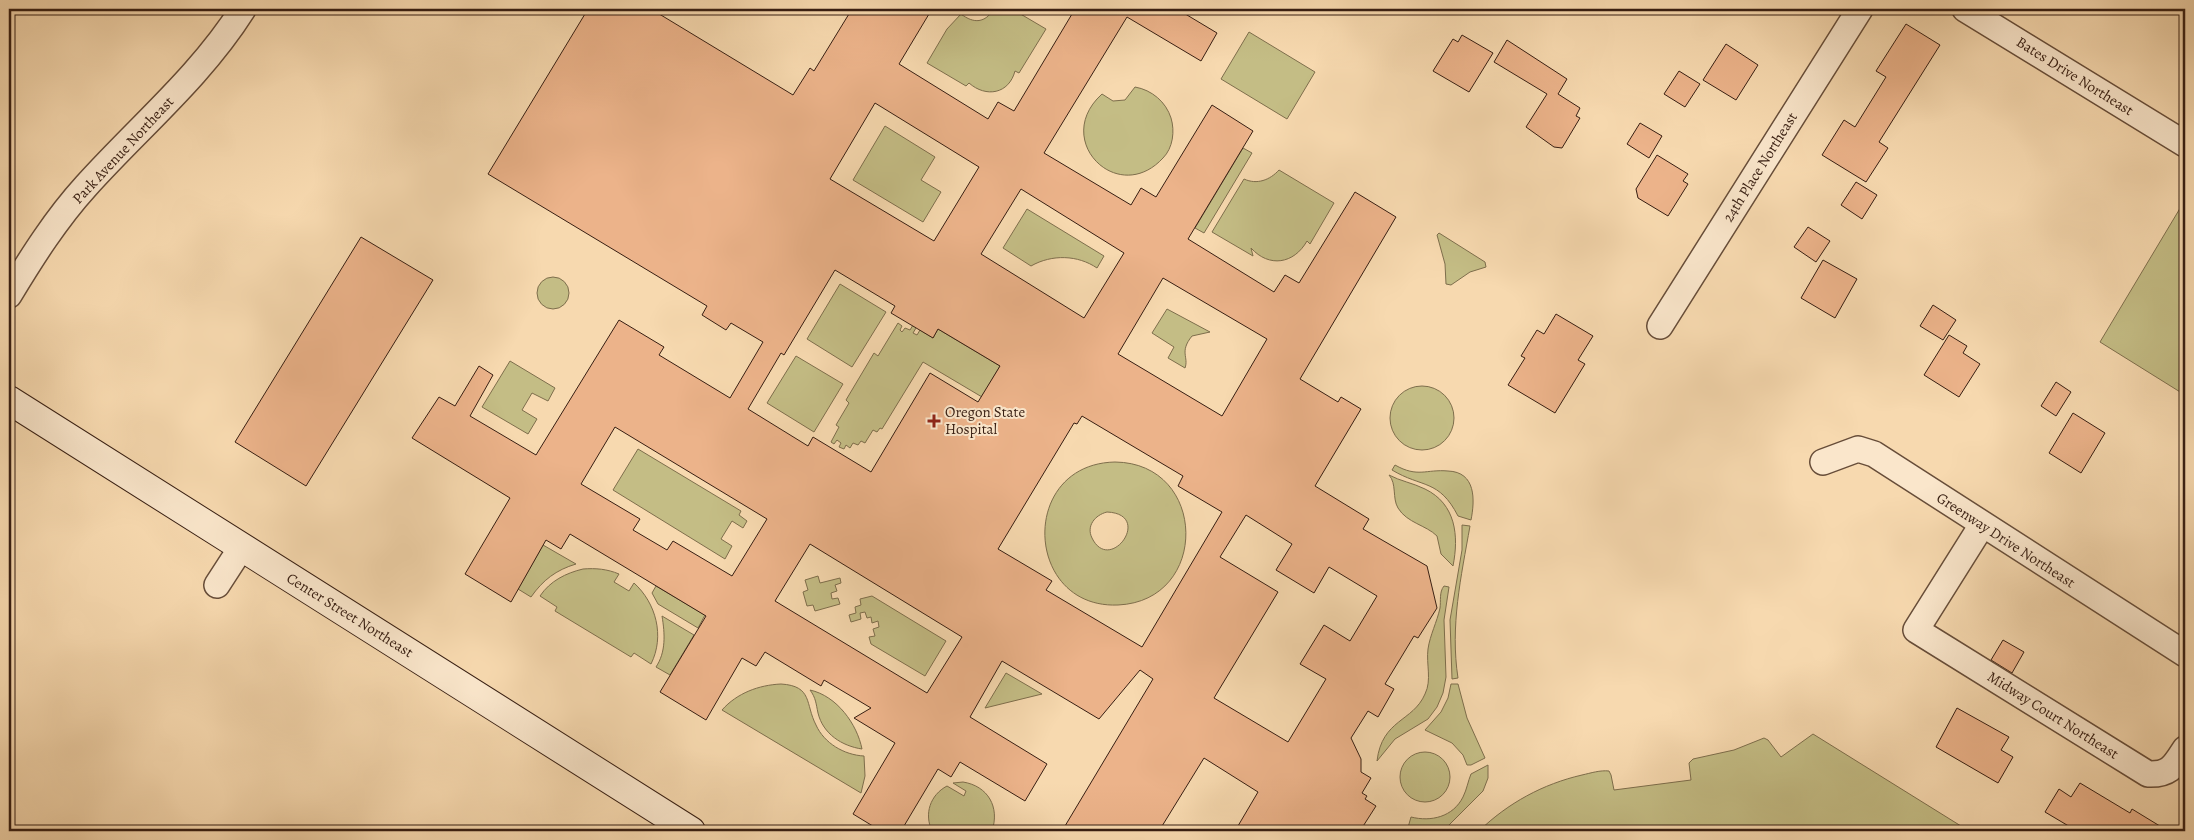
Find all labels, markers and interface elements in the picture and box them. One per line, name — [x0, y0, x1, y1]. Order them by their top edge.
street label: Bates Drive Northeast — [2013, 32, 2137, 120]
street label: Park Avenue Northeast — [68, 92, 178, 208]
street label: 24th Place Northeast — [1718, 108, 1802, 226]
place label: Oregon State Hospital — [945, 402, 1026, 439]
marker: Oregon State Hospital — [927, 414, 941, 428]
street label: Greenway Drive Northeast — [1933, 488, 2079, 592]
street label: Center Street Northeast — [283, 568, 417, 662]
street label: Midway Court Northeast — [1984, 666, 2122, 764]

